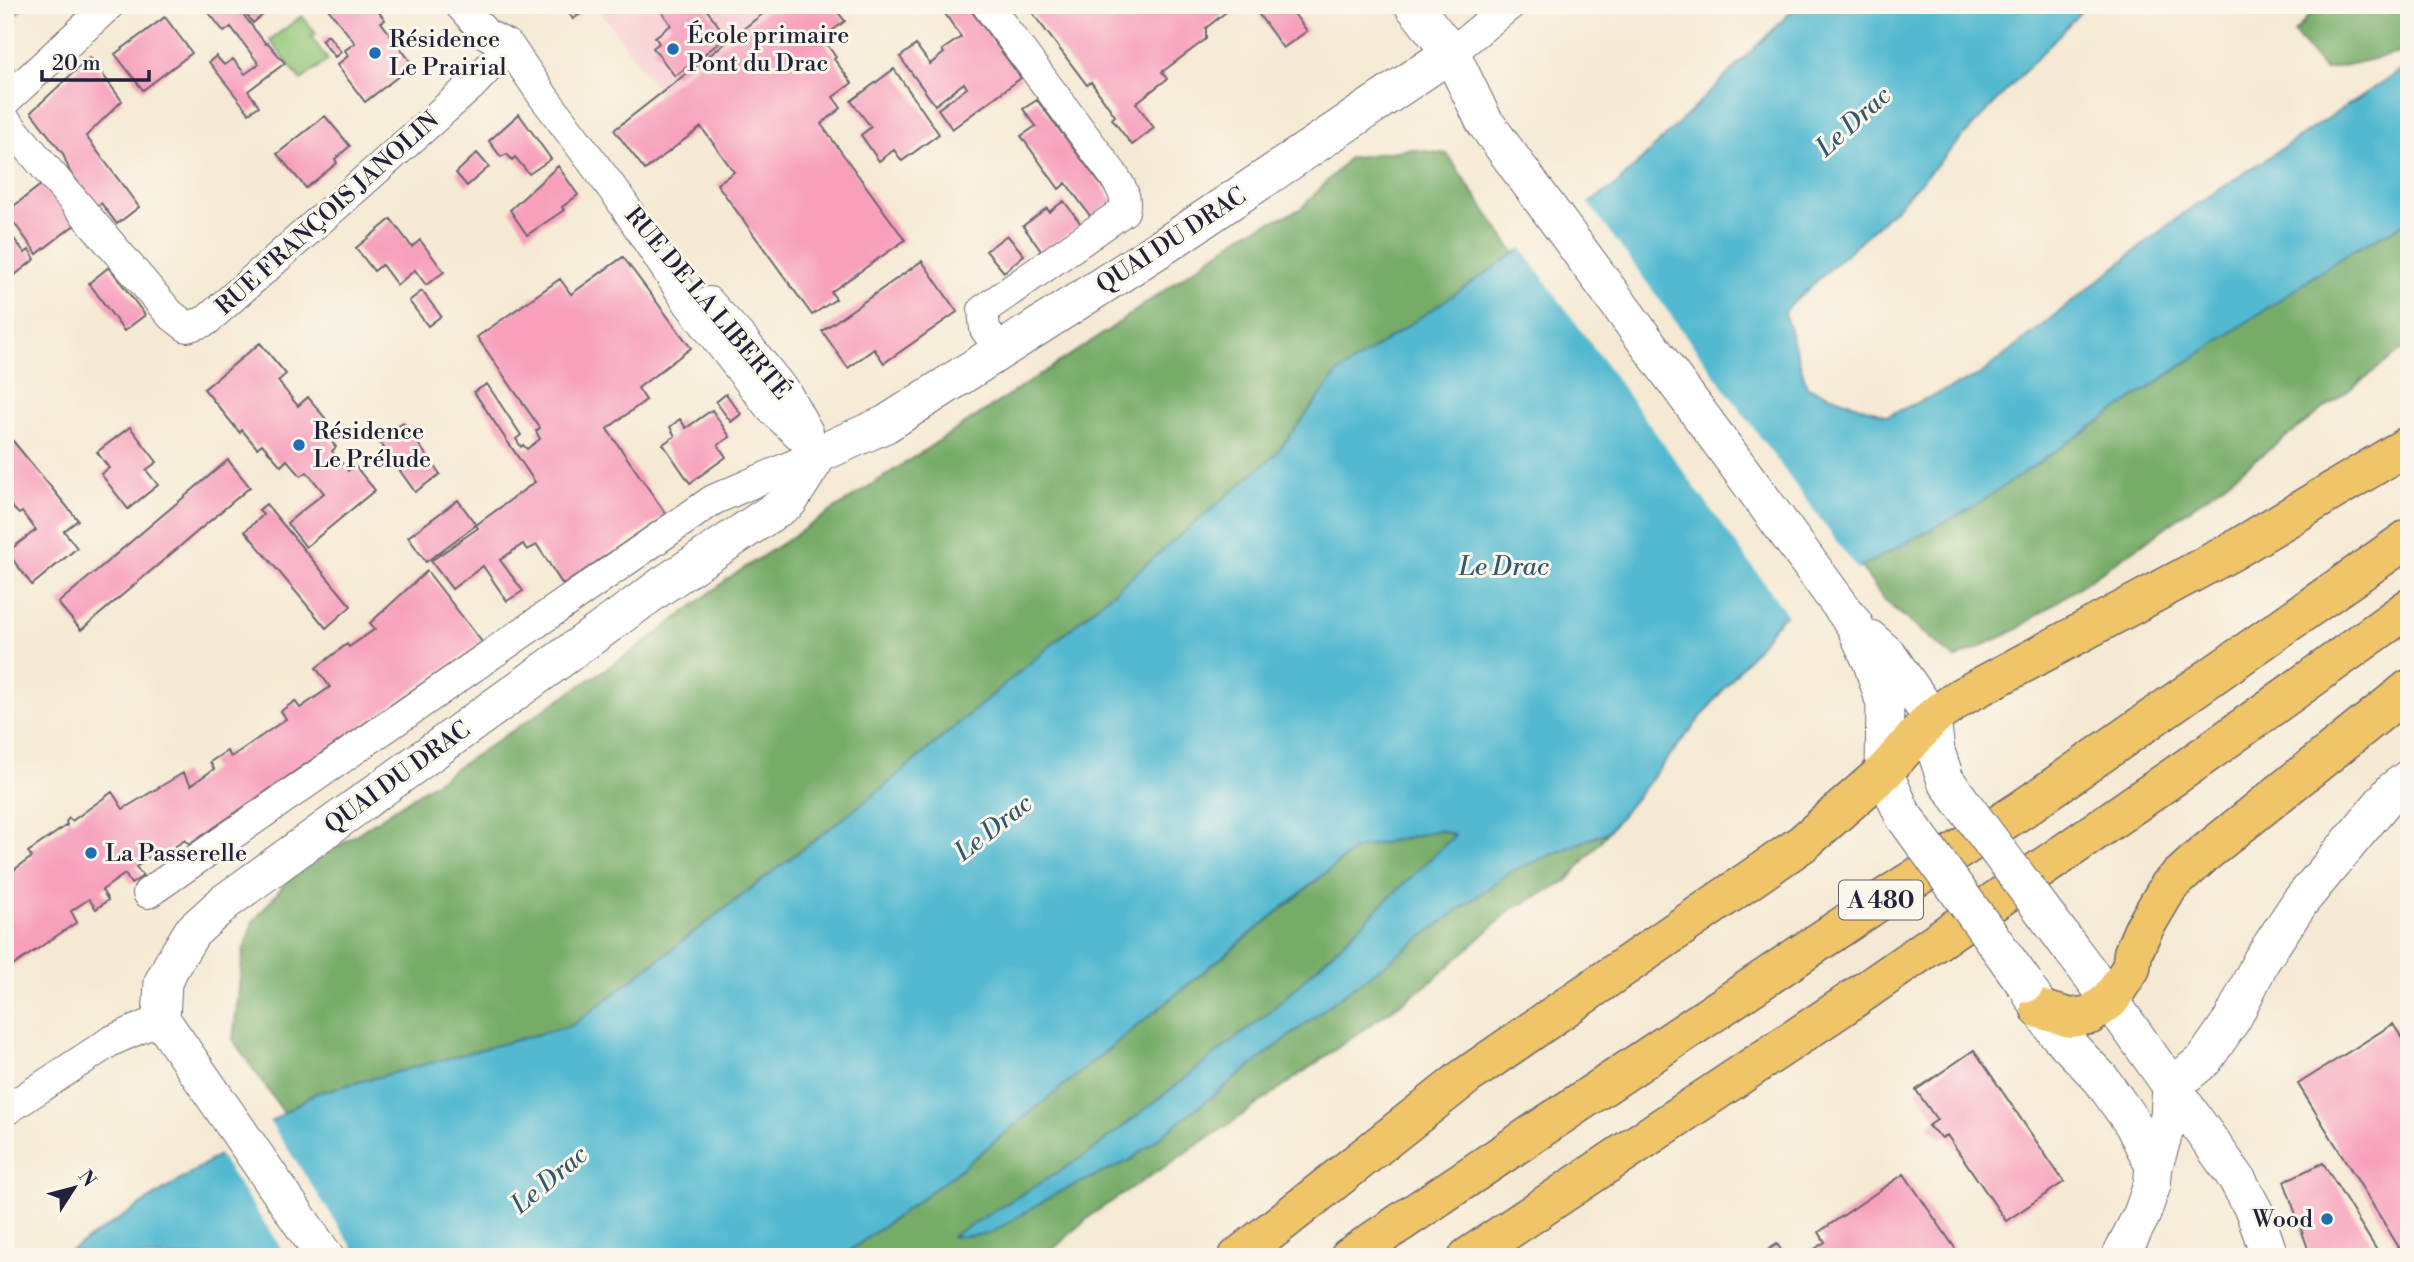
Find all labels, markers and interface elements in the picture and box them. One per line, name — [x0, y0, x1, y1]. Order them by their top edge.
place label: École primaire Pont du Drac — [687, 20, 849, 79]
place label: Résidence Le Prairial — [389, 25, 507, 83]
scale bar — [42, 38, 149, 82]
marker: École primaire Pont du Drac — [665, 41, 681, 57]
marker: Résidence Le Prairial — [367, 45, 383, 61]
text: 20 m — [52, 51, 101, 77]
water label: Le Drac — [1809, 80, 1898, 164]
street label: RUE FRANÇOIS JANOLIN — [210, 105, 446, 322]
street label: QUAI DU DRAC — [1091, 181, 1252, 300]
street label: RUE DE LA LIBERTÉ — [618, 201, 797, 406]
place label: Résidence Le Prélude — [313, 417, 431, 475]
marker: Résidence Le Prélude — [291, 437, 307, 453]
water label: Le Drac — [1458, 551, 1549, 583]
street label: QUAI DU DRAC — [319, 715, 476, 841]
water label: Le Drac — [948, 788, 1039, 869]
place label: La Passerelle — [105, 839, 247, 869]
marker: La Passerelle — [83, 845, 99, 861]
road number: A 480 — [1839, 880, 1923, 920]
water label: Le Drac — [504, 1139, 594, 1222]
north arrow — [38, 1154, 108, 1224]
text: N — [73, 1165, 101, 1192]
place label: Wood — [2251, 1205, 2313, 1235]
marker: Wood — [2319, 1211, 2335, 1227]

